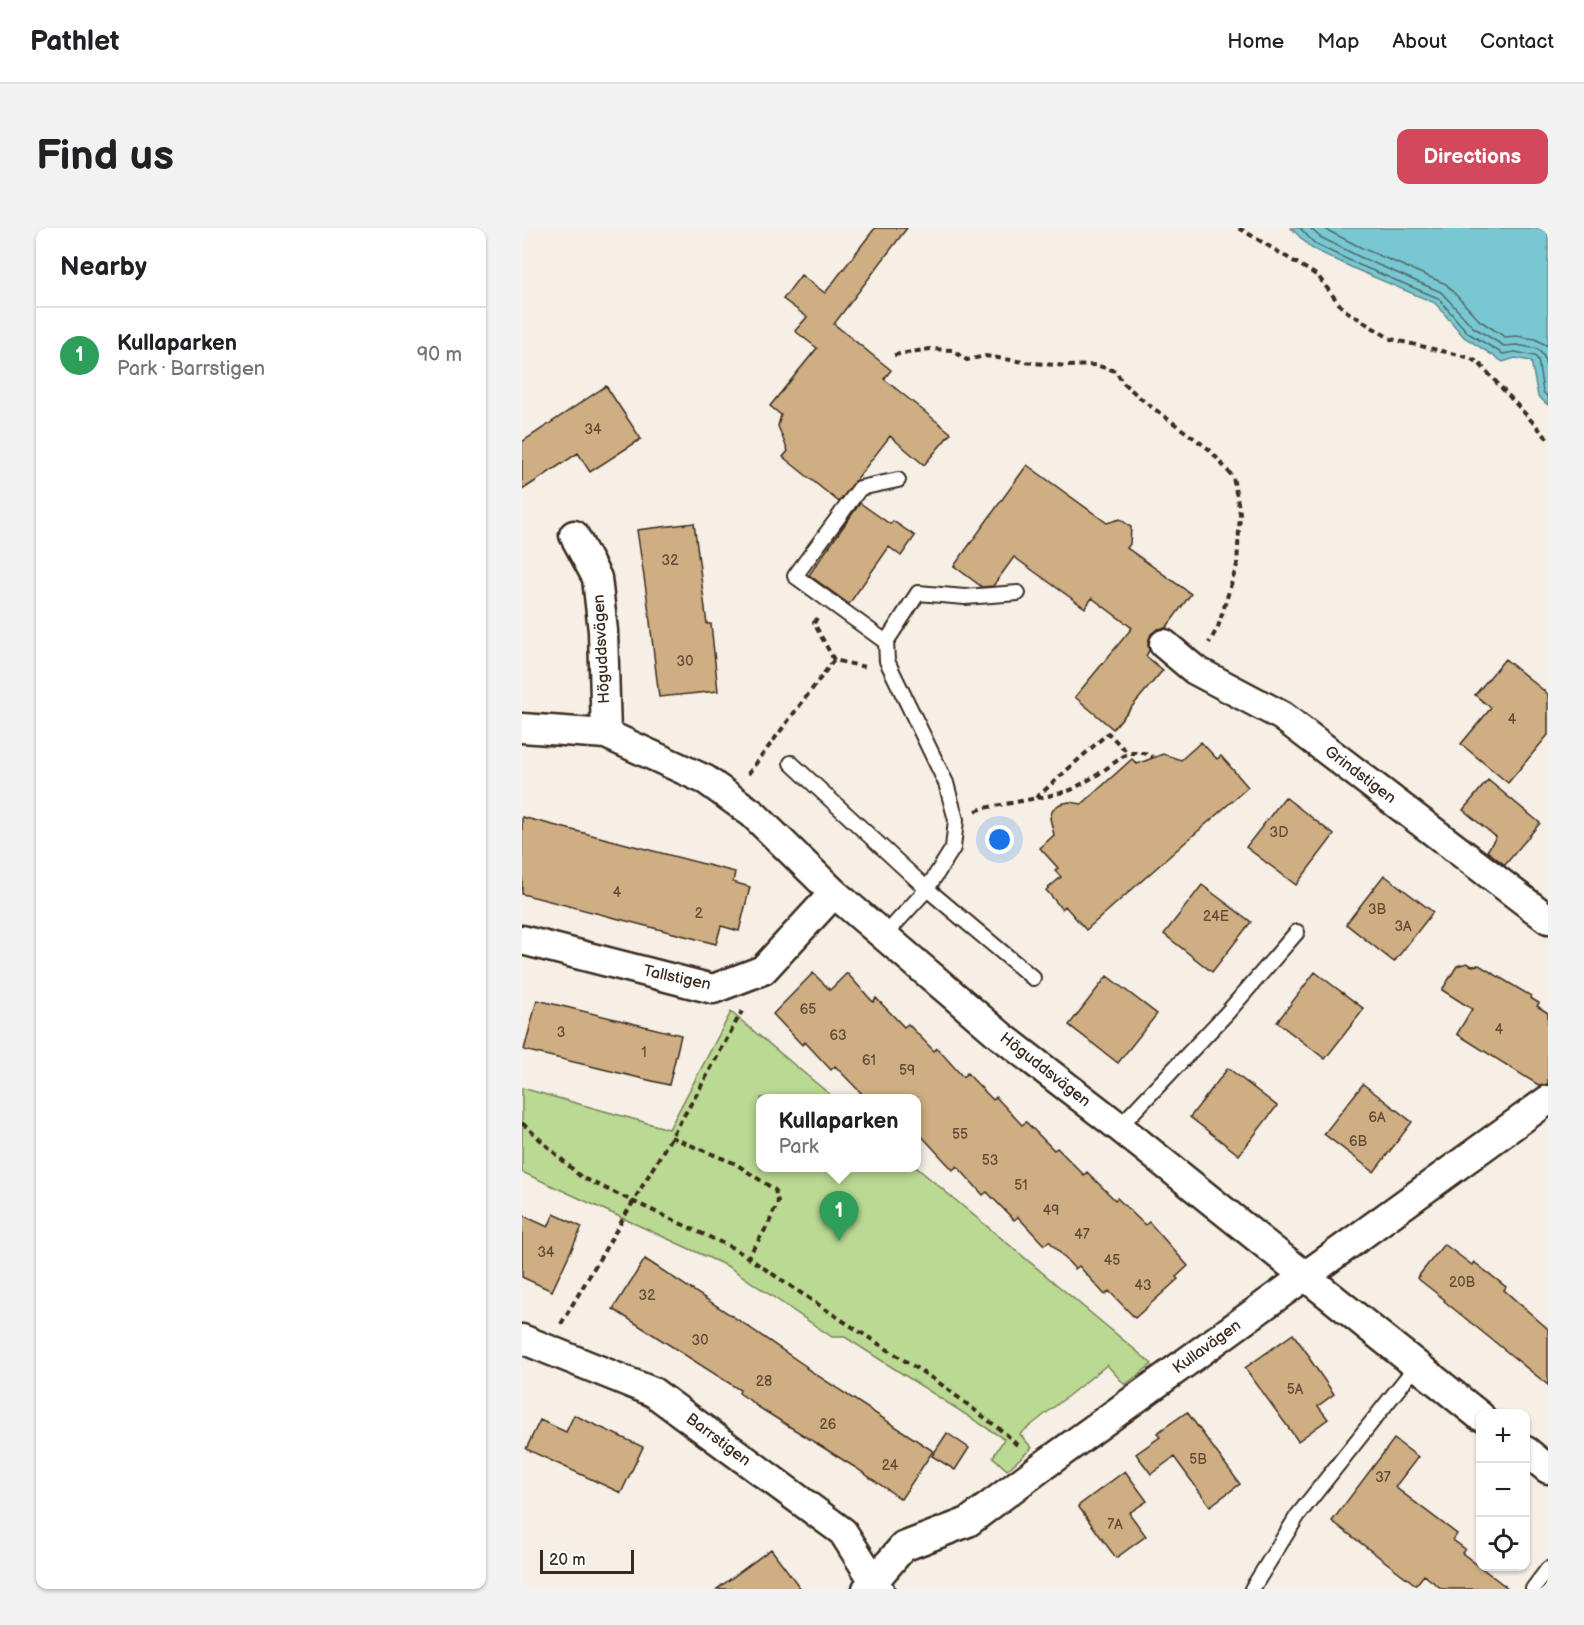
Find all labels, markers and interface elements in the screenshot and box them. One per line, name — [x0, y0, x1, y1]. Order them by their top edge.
text: Pathlet — [30, 25, 119, 58]
text: Home — [1227, 29, 1284, 54]
text: Map — [1317, 29, 1359, 54]
text: About — [1392, 29, 1447, 54]
text: Contact — [1480, 29, 1554, 54]
button: Directions — [1397, 129, 1548, 184]
text: Find us — [36, 131, 174, 182]
text: Nearby — [60, 252, 147, 283]
text: Kullaparken — [117, 330, 237, 357]
text: 1 — [75, 343, 84, 367]
text: 90 m — [417, 343, 462, 367]
text: Park · Barrstigen — [117, 357, 265, 381]
house number: 34 — [584, 421, 602, 438]
house number: 32 — [662, 552, 679, 569]
street label: Höguddsvägen — [590, 594, 614, 704]
house number: 30 — [677, 653, 693, 670]
house number: 4 — [1508, 711, 1517, 728]
street label: Grindstigen — [1321, 742, 1399, 808]
house number: 3D — [1270, 824, 1288, 841]
your location — [985, 825, 1014, 854]
house number: 4 — [613, 884, 622, 901]
house number: 3B — [1368, 901, 1387, 918]
house number: 2 — [695, 905, 704, 922]
house number: 24E — [1203, 908, 1229, 925]
house number: 3A — [1394, 918, 1412, 935]
street label: Tallstigen — [642, 962, 712, 994]
house number: 65 — [800, 1001, 816, 1018]
house number: 4 — [1495, 1021, 1504, 1038]
house number: 3 — [557, 1024, 565, 1041]
house number: 63 — [829, 1027, 847, 1044]
street label: Höguddsvägen — [996, 1029, 1094, 1111]
house number: 1 — [641, 1044, 647, 1061]
house number: 61 — [862, 1052, 876, 1069]
house number: 59 — [899, 1062, 915, 1079]
popup — [756, 1094, 921, 1172]
text: Kullaparken — [778, 1108, 899, 1135]
house number: 6A — [1368, 1109, 1386, 1126]
house number: 55 — [952, 1126, 968, 1143]
house number: 6B — [1349, 1133, 1367, 1150]
text: Park — [778, 1135, 819, 1159]
house number: 53 — [982, 1152, 998, 1169]
house number: 51 — [1014, 1177, 1028, 1194]
pin: 1 — [820, 1192, 858, 1241]
house number: 49 — [1043, 1202, 1059, 1219]
house number: 47 — [1074, 1226, 1090, 1243]
house number: 34 — [537, 1244, 555, 1261]
house number: 45 — [1104, 1252, 1120, 1269]
house number: 20B — [1449, 1274, 1475, 1291]
house number: 43 — [1134, 1277, 1152, 1294]
house number: 32 — [639, 1287, 656, 1304]
street label: Kullavägen — [1169, 1316, 1245, 1378]
house number: 30 — [692, 1332, 708, 1349]
house number: 28 — [756, 1373, 772, 1390]
house number: 5A — [1287, 1381, 1304, 1398]
map controls — [1476, 1409, 1530, 1571]
button: + — [1476, 1409, 1530, 1463]
street label: Barrstigen — [682, 1410, 754, 1470]
house number: 26 — [820, 1416, 837, 1433]
house number: 5B — [1189, 1451, 1207, 1468]
house number: 24 — [882, 1457, 899, 1474]
button: − — [1476, 1463, 1530, 1517]
house number: 37 — [1375, 1469, 1391, 1486]
house number: 7A — [1107, 1516, 1123, 1533]
button: locate — [1476, 1517, 1530, 1571]
scale bar — [540, 1547, 634, 1574]
text: 20 m — [549, 1551, 585, 1570]

